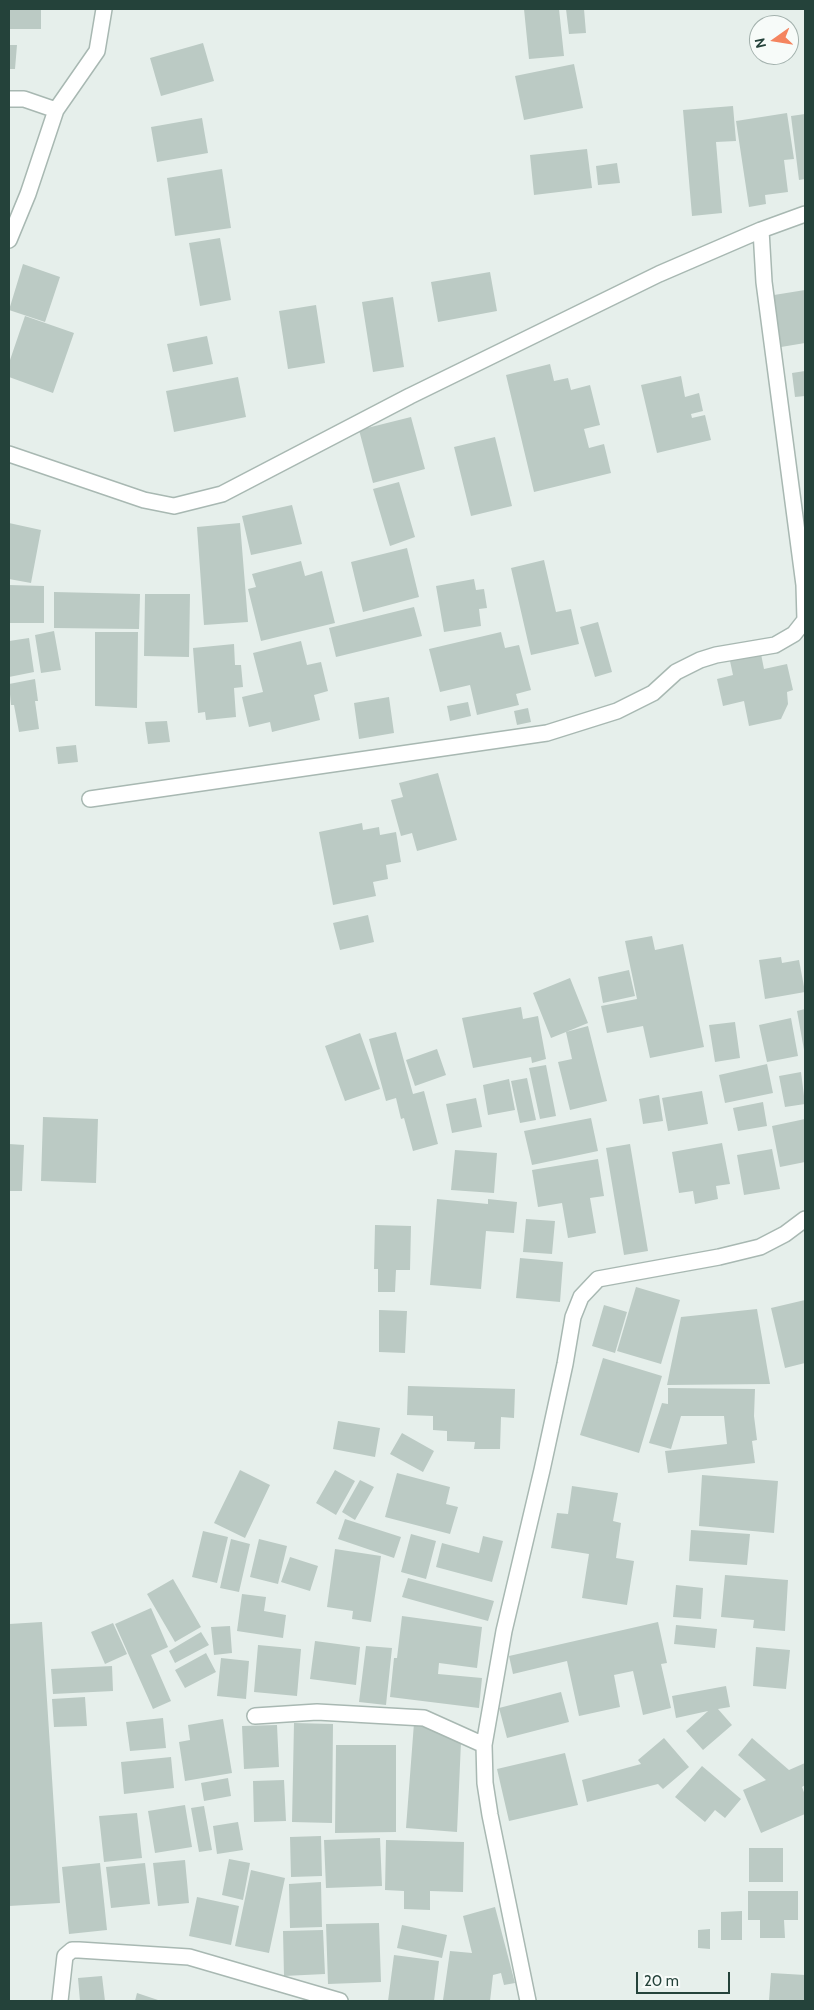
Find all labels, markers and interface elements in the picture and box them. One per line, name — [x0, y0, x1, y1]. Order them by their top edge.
north arrow — [749, 15, 799, 65]
text: N — [750, 36, 770, 50]
scale bar — [639, 1962, 733, 1994]
text: 20 m — [644, 1972, 679, 1990]

